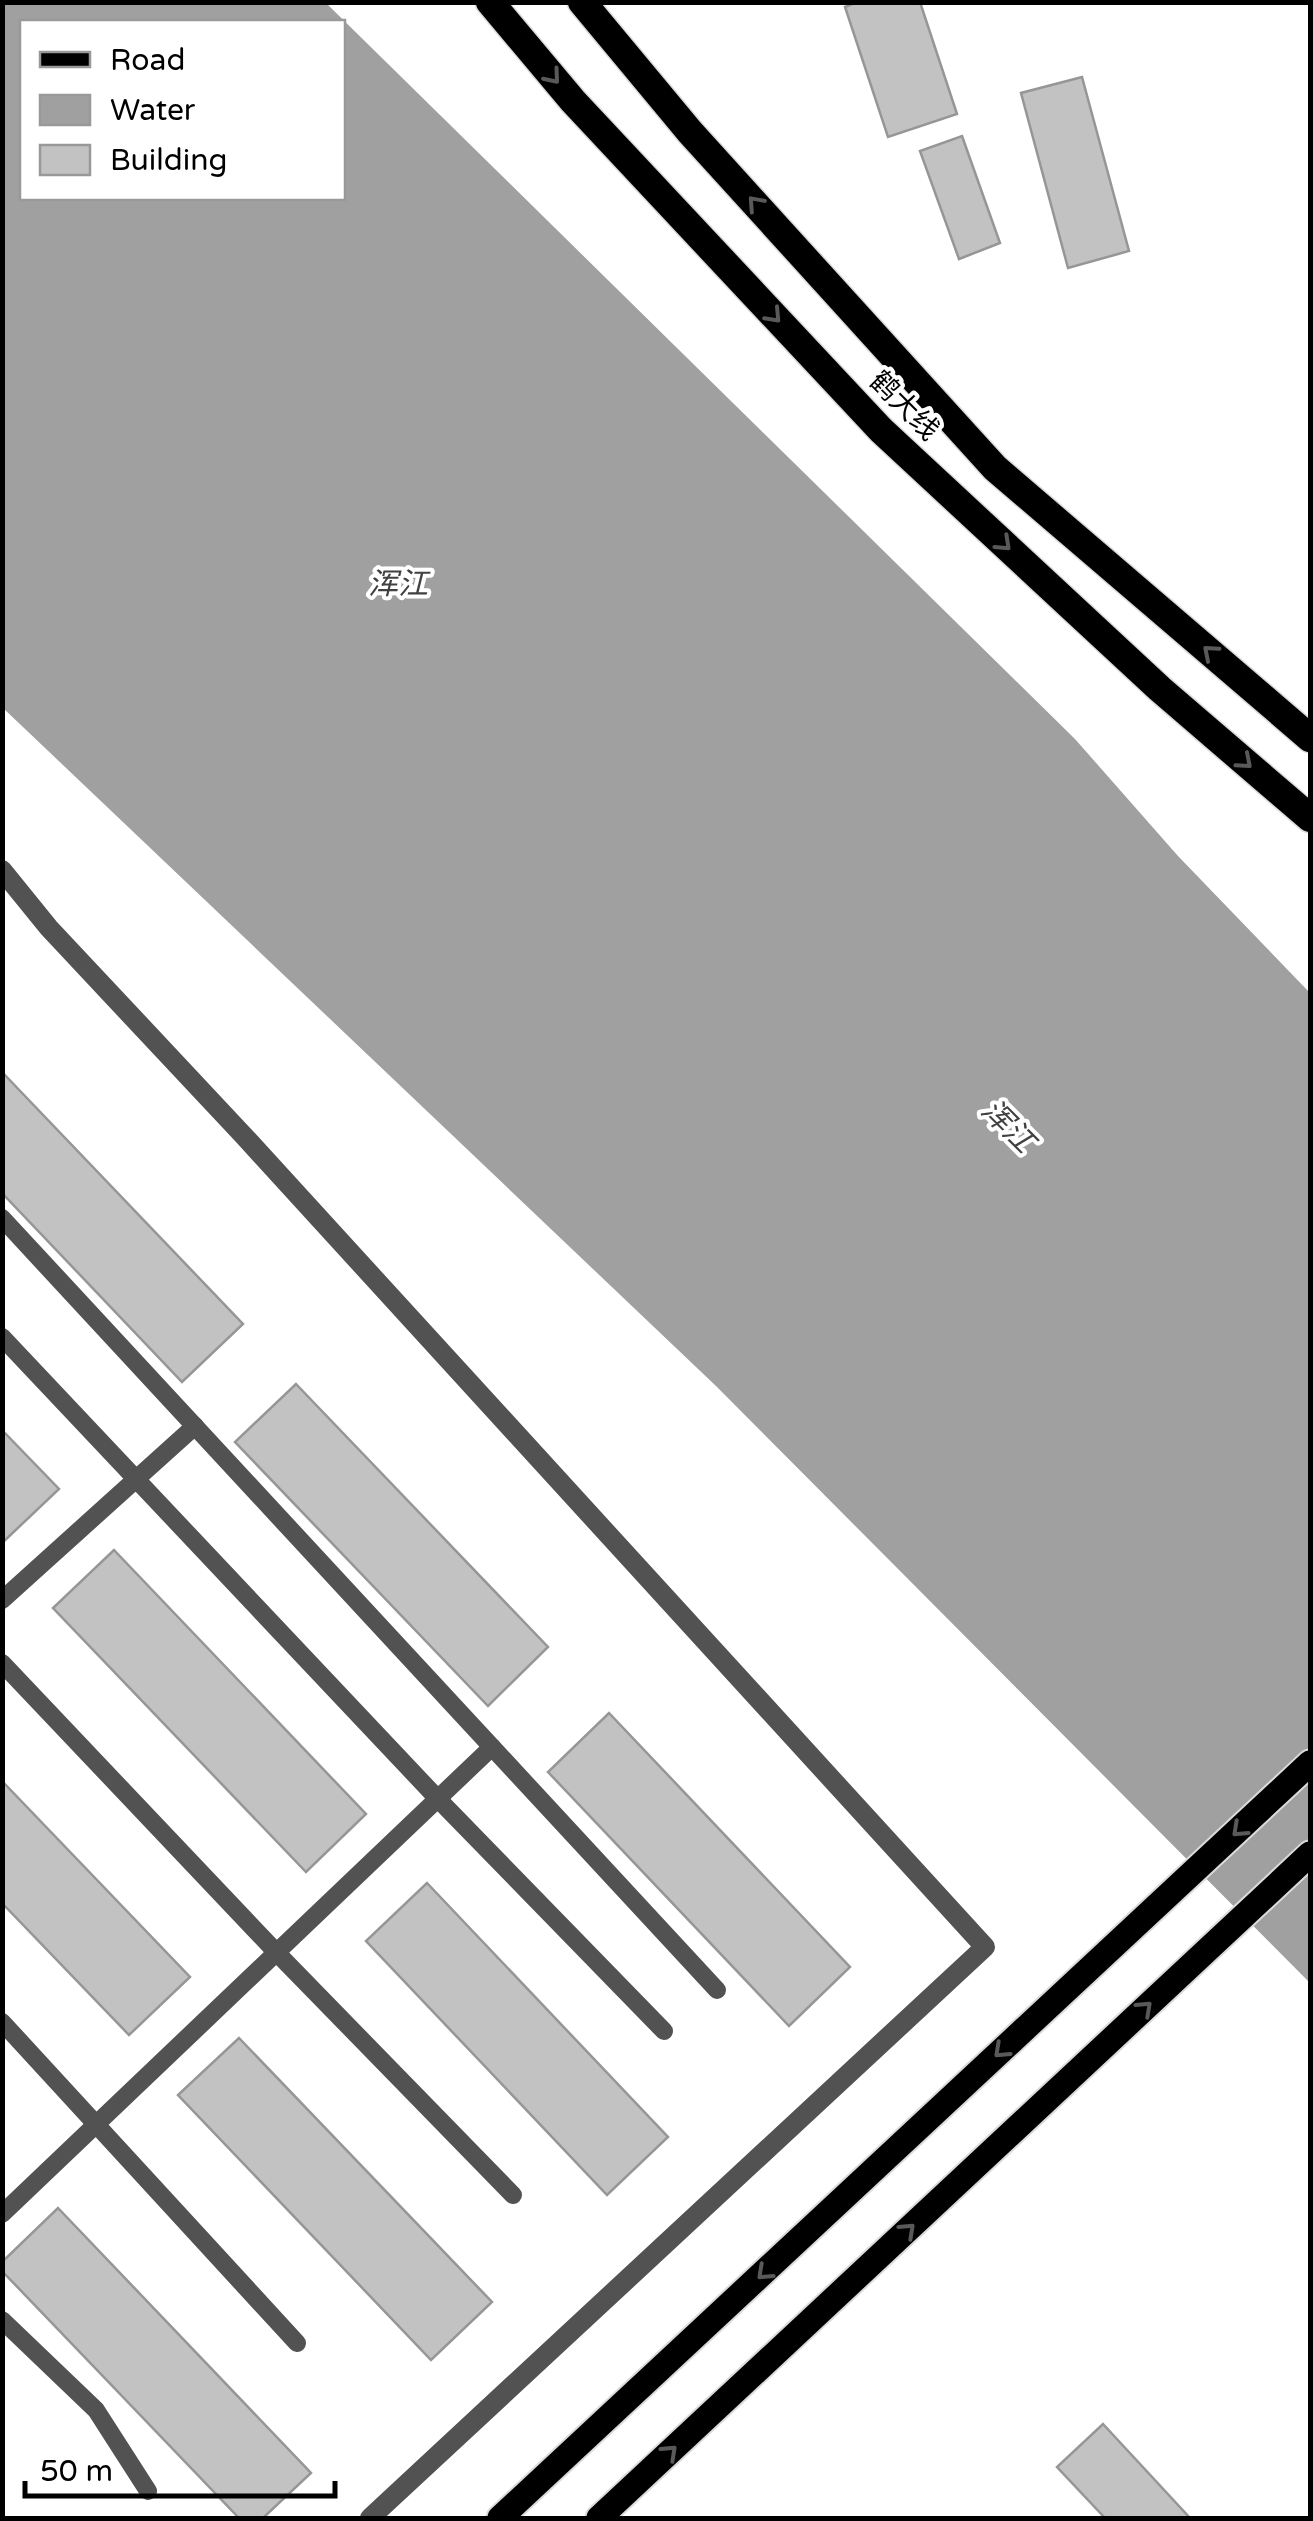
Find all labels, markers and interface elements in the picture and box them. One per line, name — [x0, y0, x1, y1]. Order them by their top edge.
legend — [20, 20, 345, 200]
text: Road — [110, 42, 185, 79]
one-way arrow — [541, 66, 559, 84]
text: Water — [110, 92, 196, 129]
text: Building — [110, 142, 227, 179]
one-way arrow — [749, 197, 767, 215]
one-way arrow — [762, 304, 780, 322]
street label: 鹤大线 — [863, 364, 946, 447]
one-way arrow — [992, 532, 1011, 550]
water label: 浑江 — [368, 566, 431, 603]
one-way arrow — [1203, 645, 1222, 663]
one-way arrow — [1234, 751, 1252, 769]
water label: 浑江 — [973, 1092, 1044, 1163]
one-way arrow — [1232, 1818, 1251, 1836]
one-way arrow — [1134, 2002, 1152, 2020]
one-way arrow — [995, 2039, 1013, 2057]
one-way arrow — [896, 2224, 915, 2242]
one-way arrow — [757, 2261, 775, 2279]
scale bar — [25, 2436, 335, 2498]
one-way arrow — [658, 2446, 677, 2464]
text: 50 m — [40, 2453, 113, 2490]

